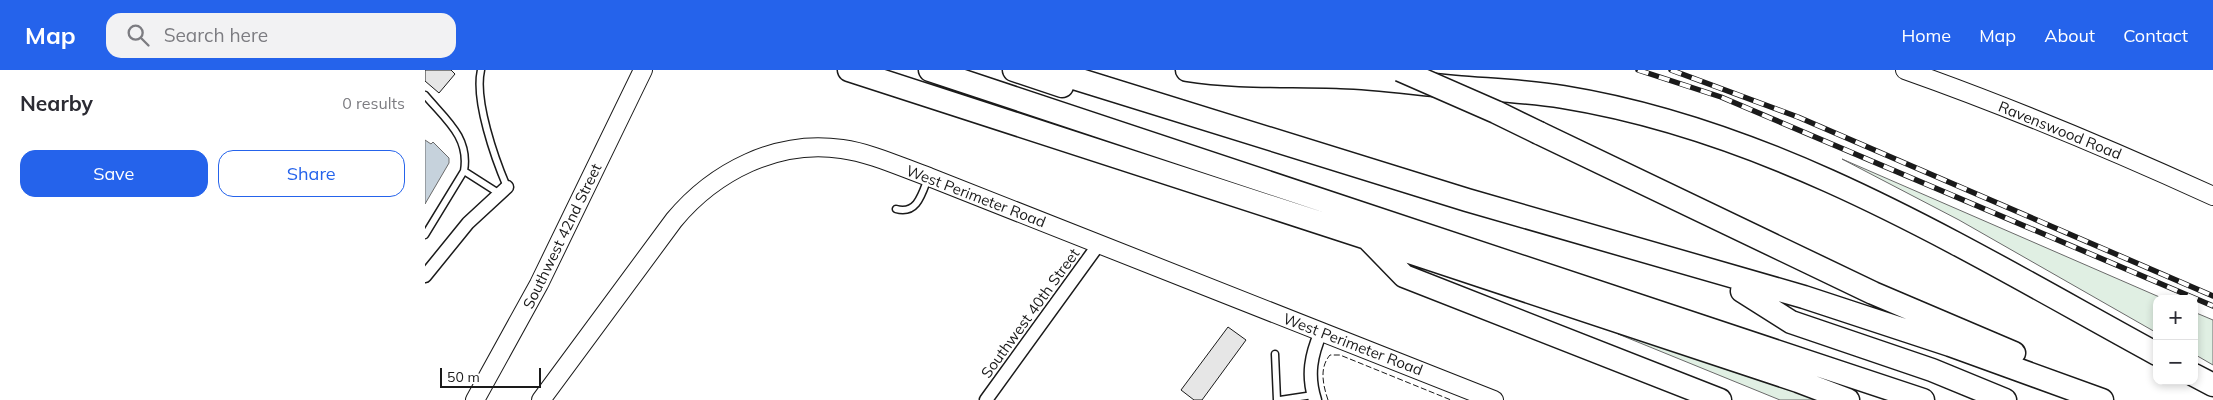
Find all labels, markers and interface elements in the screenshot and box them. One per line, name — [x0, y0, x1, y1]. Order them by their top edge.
search box — [106, 13, 456, 58]
text: Map — [25, 20, 76, 50]
icon: search — [124, 21, 152, 49]
text: Search here — [164, 23, 268, 47]
text: Home — [1901, 24, 1951, 47]
text: Map — [1979, 24, 2016, 47]
text: About — [2044, 24, 2095, 47]
text: Contact — [2123, 24, 2188, 47]
text: Nearby — [20, 90, 93, 116]
text: 0 results — [342, 93, 405, 113]
street label: Ravenswood Road — [1996, 97, 2124, 163]
button: Save — [20, 150, 208, 197]
button: Share — [218, 150, 405, 197]
street label: Southwest 42nd Street — [519, 160, 605, 312]
street label: West Perimeter Road — [904, 161, 1048, 231]
street label: Southwest 40th Street — [977, 244, 1083, 382]
map controls — [2153, 295, 2198, 385]
button: + — [2153, 295, 2198, 340]
street label: West Perimeter Road — [1281, 309, 1425, 379]
button: − — [2153, 340, 2198, 385]
scale bar — [440, 365, 541, 388]
text: 50 m — [447, 368, 480, 386]

